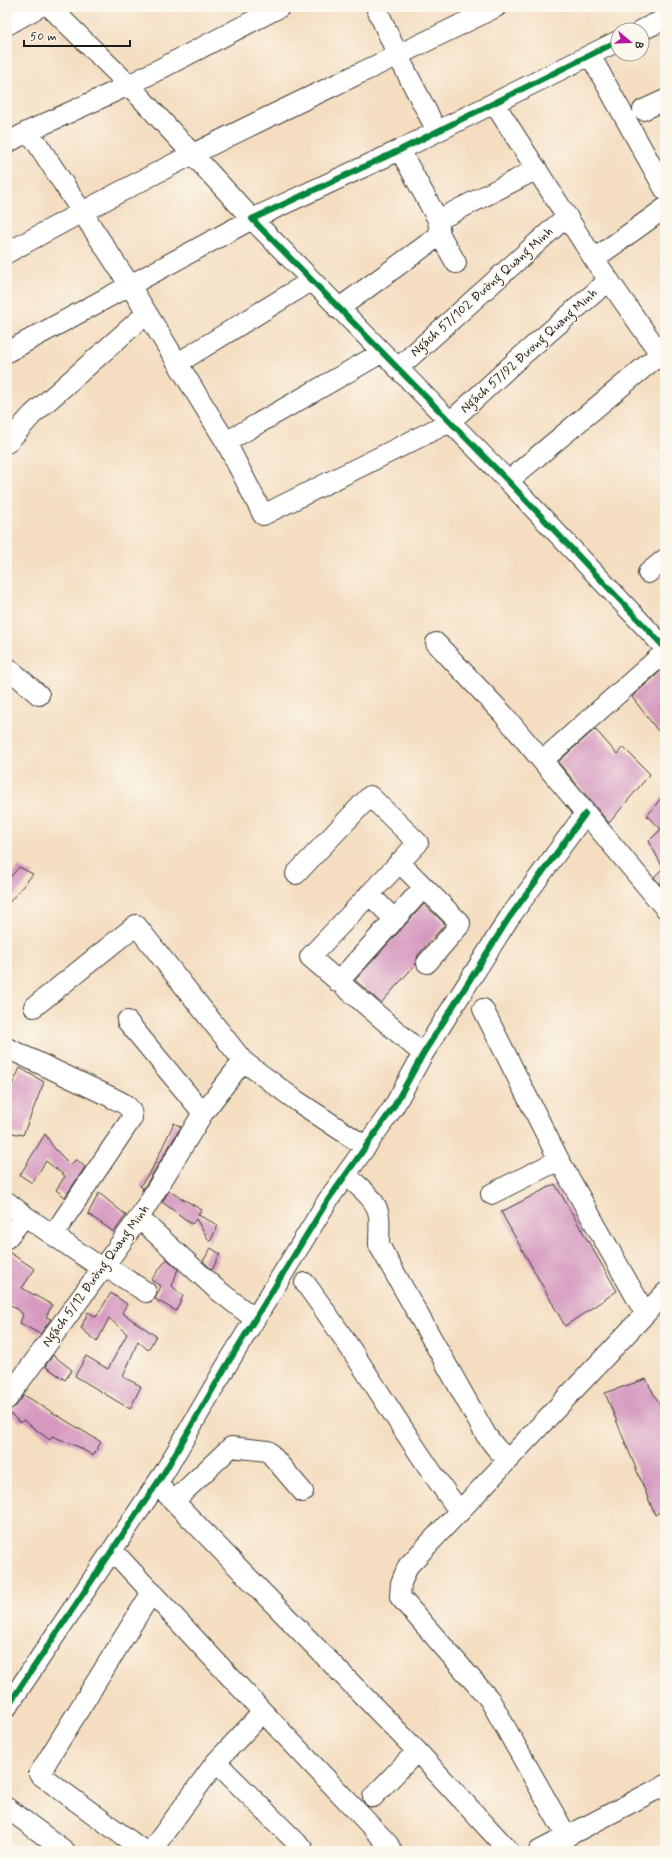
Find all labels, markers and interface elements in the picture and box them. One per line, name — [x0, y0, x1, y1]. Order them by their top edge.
scale bar — [24, 22, 130, 48]
north arrow — [610, 22, 650, 62]
text: 50 m — [30, 29, 57, 45]
text: B — [631, 39, 646, 51]
street label: Ngách 57/102 Đường Quang Minh — [407, 223, 559, 362]
street label: Ngách 57/92 Đương Quang Minh — [457, 285, 603, 419]
street label: Ngách 5/12 Đường Quang Minh — [39, 1201, 155, 1352]

